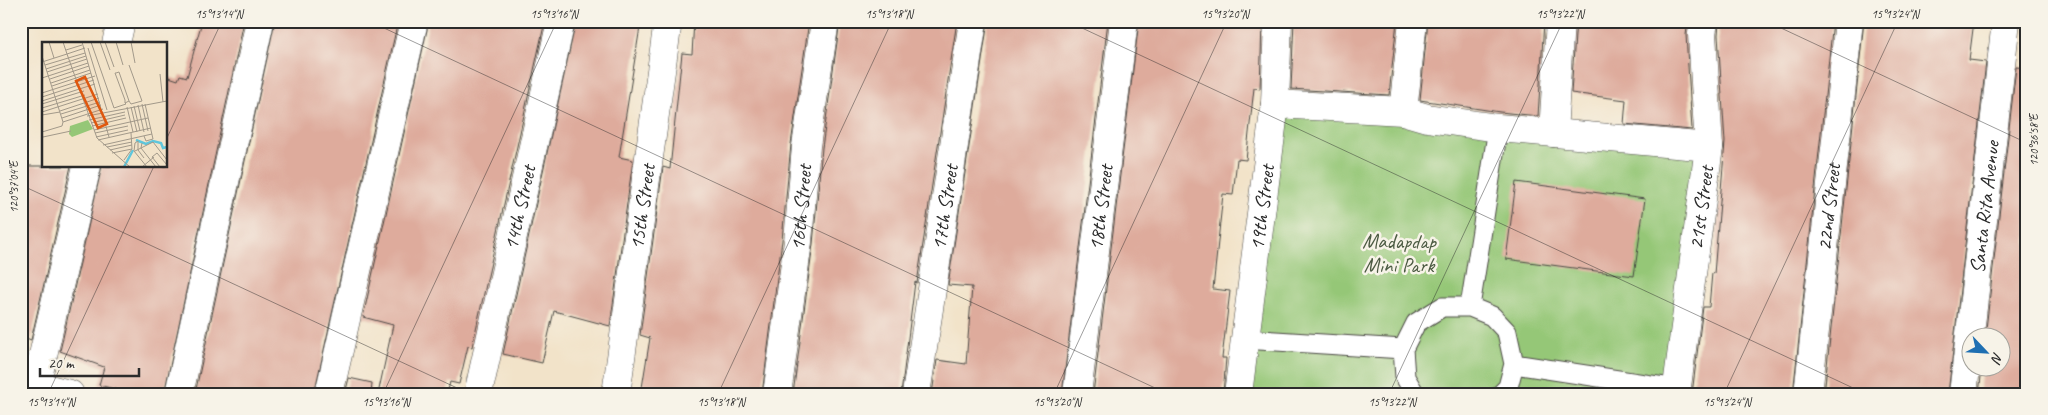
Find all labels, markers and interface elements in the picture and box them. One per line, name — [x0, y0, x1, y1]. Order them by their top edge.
text: 15°13'14"N — [195, 6, 244, 22]
text: 15°13'16"N — [530, 6, 579, 22]
text: 15°13'18"N — [865, 6, 914, 22]
text: 15°13'20"N — [1201, 6, 1250, 22]
text: 15°13'22"N — [1536, 6, 1585, 22]
text: 15°13'24"N — [1871, 6, 1920, 22]
inset map — [42, 42, 168, 168]
text: 120°36'58"E — [2026, 112, 2042, 166]
street label: Santa Rita Avenue — [1964, 138, 2005, 275]
text: 120°37'04"E — [6, 159, 22, 213]
street label: 15th Street — [623, 160, 661, 251]
street label: 22nd Street — [1811, 160, 1846, 252]
street label: 14th Street — [497, 161, 542, 252]
street label: 17th Street — [925, 161, 964, 252]
street label: 18th Street — [1082, 161, 1119, 252]
street label: 19th Street — [1243, 161, 1280, 252]
street label: 16th Street — [784, 162, 818, 252]
street label: 21st Street — [1682, 163, 1720, 251]
park label: Madapdap Mini Park — [1362, 228, 1437, 278]
north arrow — [1960, 328, 2010, 378]
scale bar — [40, 345, 139, 377]
text: N — [1987, 350, 2007, 367]
text: 20 m — [48, 354, 75, 373]
text: 15°13'14"N — [27, 394, 76, 410]
text: 15°13'16"N — [362, 394, 411, 410]
text: 15°13'18"N — [697, 394, 746, 410]
text: 15°13'20"N — [1033, 394, 1082, 410]
text: 15°13'22"N — [1368, 394, 1417, 410]
text: 15°13'24"N — [1703, 394, 1752, 410]

